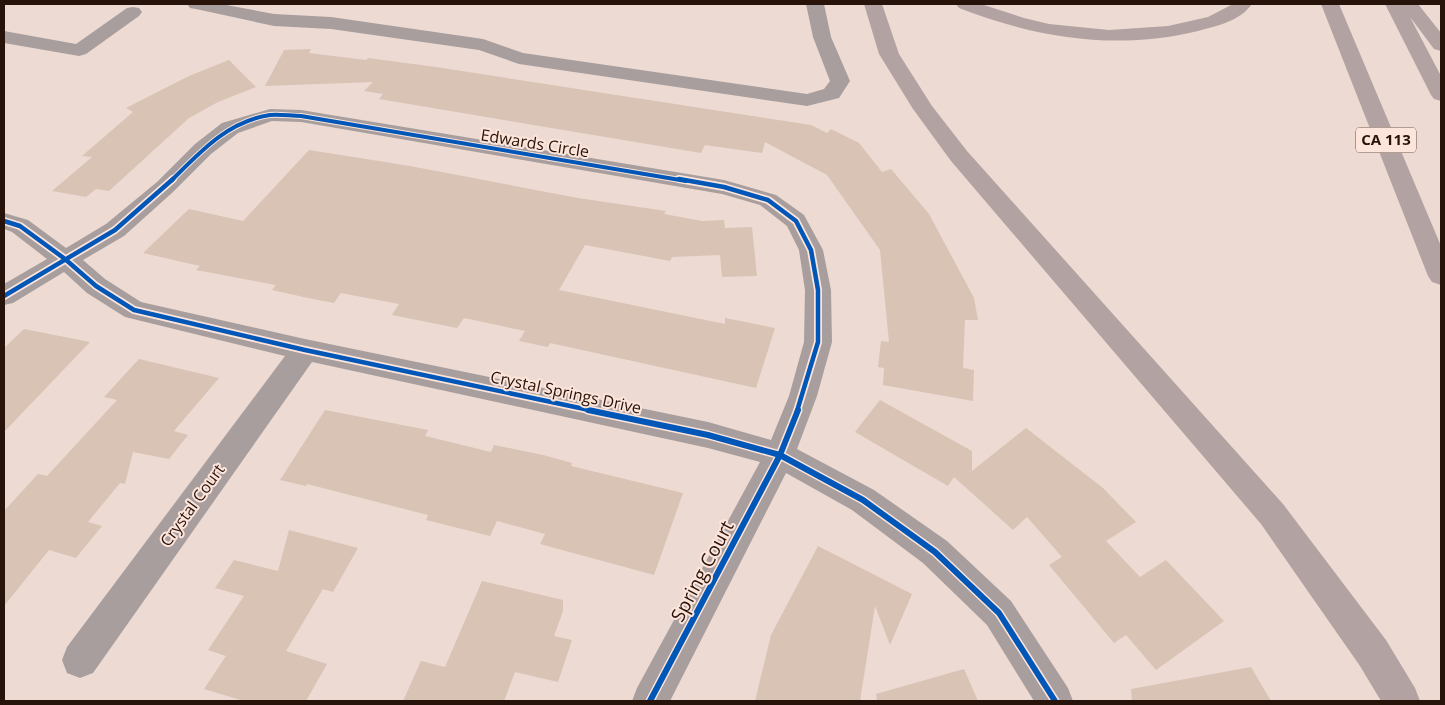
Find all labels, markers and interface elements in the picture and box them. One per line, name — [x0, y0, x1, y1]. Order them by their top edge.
street label: Edwards Circle — [479, 124, 591, 162]
road number: CA 113 — [1356, 128, 1416, 152]
street label: Crystal Springs Drive — [489, 365, 643, 419]
street label: Crystal Court — [155, 459, 230, 551]
street label: Spring Court — [664, 516, 740, 626]

